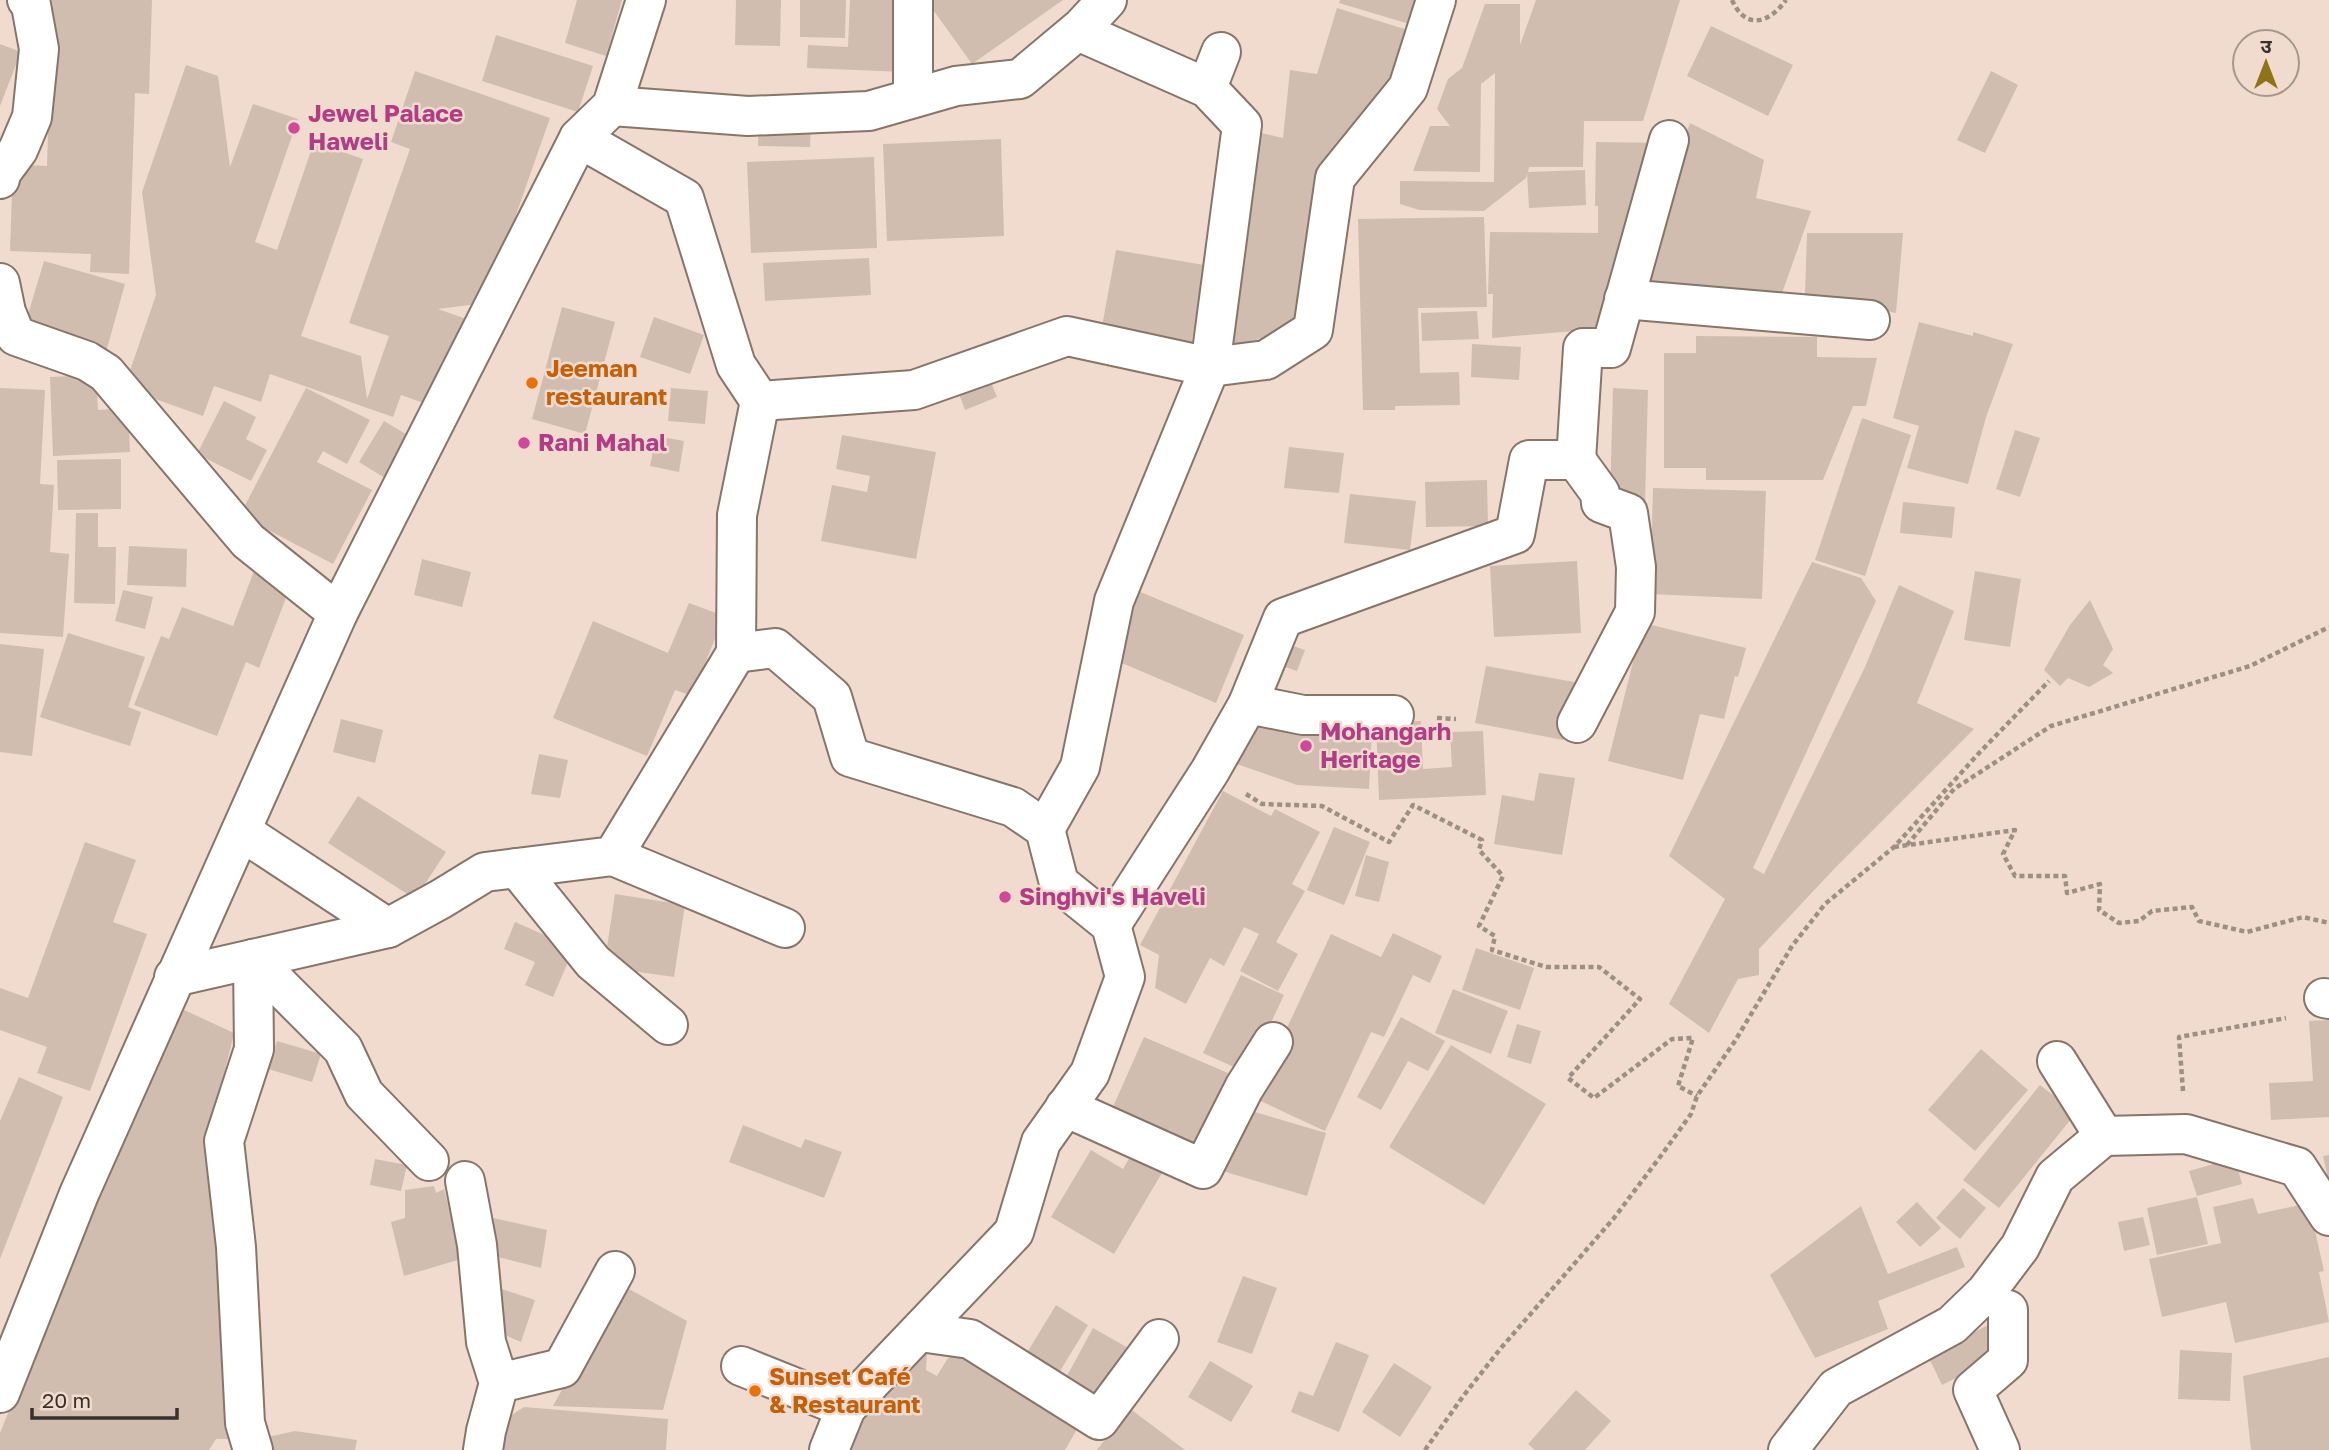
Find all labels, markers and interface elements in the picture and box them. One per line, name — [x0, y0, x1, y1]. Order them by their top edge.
north arrow — [2231, 28, 2301, 98]
text: उ — [2260, 34, 2272, 57]
place label: Jewel Palace Haweli — [308, 98, 463, 155]
marker: Jewel Palace Haweli — [286, 120, 302, 136]
place label: Jeeman restaurant — [546, 353, 667, 410]
marker: Jeeman restaurant — [524, 375, 540, 391]
place label: Rani Mahal — [538, 427, 667, 456]
marker: Rani Mahal — [516, 435, 532, 451]
place label: Mohangarh Heritage — [1320, 716, 1451, 773]
marker: Mohangarh Heritage — [1298, 738, 1314, 754]
place label: Singhvi's Haveli — [1019, 881, 1206, 910]
marker: Singhvi's Haveli — [997, 889, 1013, 905]
place label: Sunset Café & Restaurant — [769, 1361, 921, 1418]
scale bar — [32, 1376, 177, 1420]
marker: Sunset Café & Restaurant — [747, 1383, 763, 1399]
text: 20 m — [42, 1387, 91, 1413]

